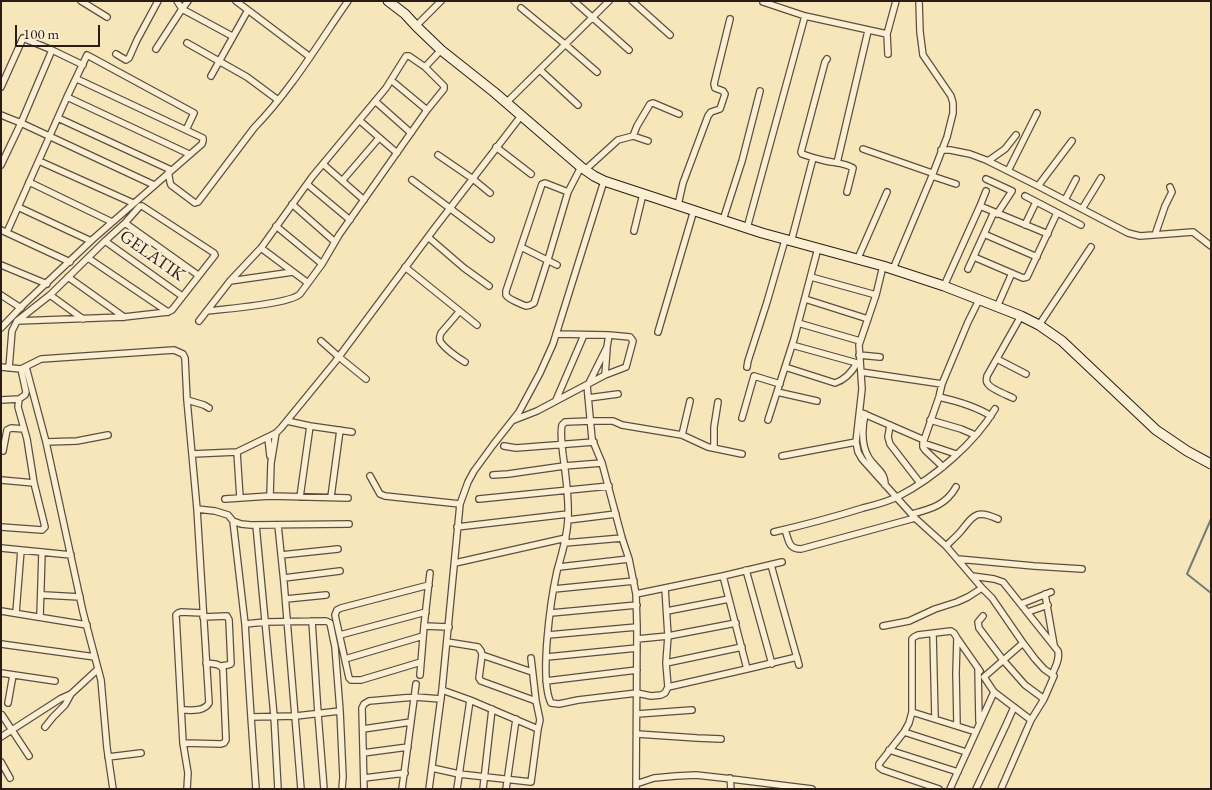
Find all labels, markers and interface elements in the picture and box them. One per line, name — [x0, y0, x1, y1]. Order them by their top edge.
scale bar — [18, 15, 102, 47]
text: 100 m — [23, 24, 59, 43]
street label: GELATIK — [115, 226, 189, 286]

